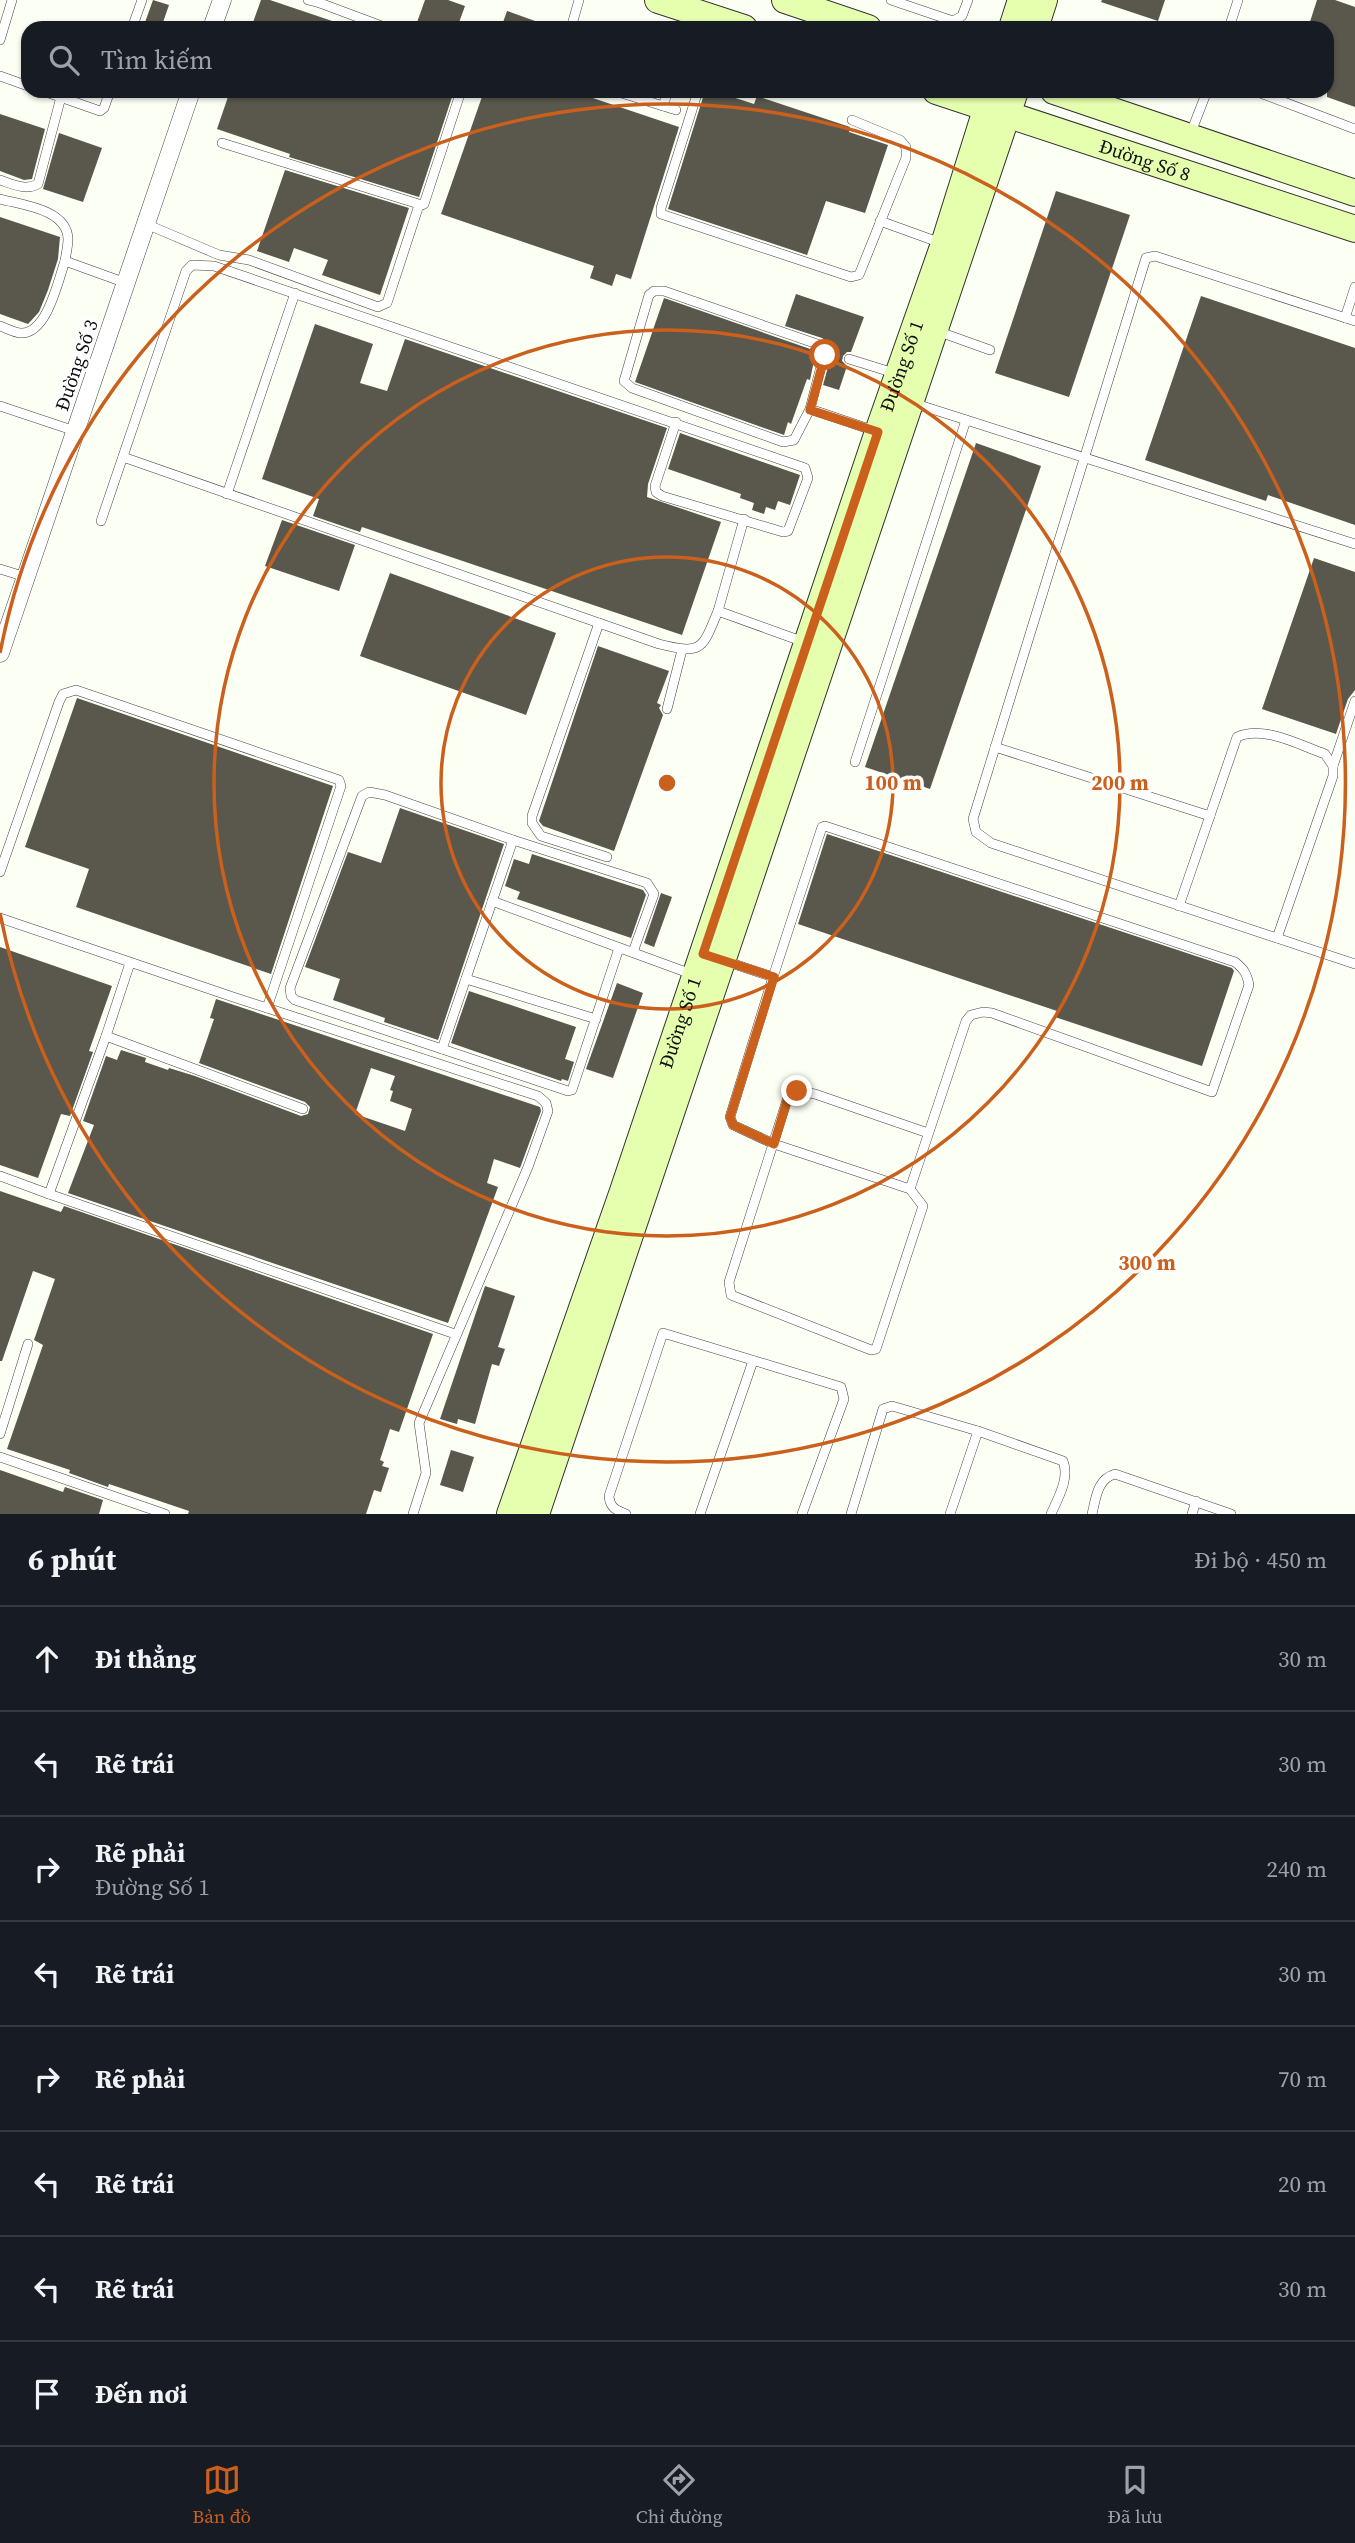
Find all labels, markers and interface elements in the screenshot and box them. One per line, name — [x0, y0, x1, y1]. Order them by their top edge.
search box — [21, 21, 1334, 98]
icon: search — [45, 41, 83, 79]
text: Tìm kiếm — [101, 42, 213, 78]
street label: Đường Số 8 — [1096, 133, 1194, 187]
street label: Đường Số 3 — [48, 316, 104, 414]
street label: Đường Số 1 — [873, 317, 929, 415]
route start — [809, 339, 840, 370]
text: 100 m — [864, 768, 922, 797]
text: 200 m — [1091, 768, 1149, 797]
centre of rings — [655, 771, 679, 795]
street label: Đường Số 1 — [652, 973, 707, 1072]
route end — [781, 1075, 812, 1106]
text: 300 m — [1118, 1248, 1176, 1277]
text: 6 phút — [28, 1539, 116, 1580]
text: Đi bộ · 450 m — [1194, 1544, 1327, 1576]
icon: ahead — [28, 1640, 66, 1678]
text: Đi thẳng — [95, 1641, 196, 1677]
text: 30 m — [1278, 1643, 1327, 1675]
icon: left — [28, 1745, 66, 1783]
text: Rẽ trái — [95, 1746, 174, 1782]
text: 30 m — [1278, 1748, 1327, 1780]
text: Rẽ phải — [95, 1835, 185, 1871]
icon: right — [28, 1850, 66, 1888]
text: 240 m — [1266, 1853, 1327, 1885]
text: Đường Số 1 — [95, 1871, 210, 1903]
icon: left — [28, 1955, 66, 1993]
text: Rẽ trái — [95, 1956, 174, 1992]
text: 30 m — [1278, 1958, 1327, 1990]
icon: right — [28, 2060, 66, 2098]
text: Rẽ phải — [95, 2061, 185, 2097]
text: 70 m — [1278, 2063, 1327, 2095]
icon: left — [28, 2165, 66, 2203]
text: Rẽ trái — [95, 2166, 174, 2202]
text: 20 m — [1278, 2168, 1327, 2200]
icon: left — [28, 2270, 66, 2308]
text: Rẽ trái — [95, 2271, 174, 2307]
text: 30 m — [1278, 2273, 1327, 2305]
icon: arrive — [28, 2375, 66, 2413]
text: Đến nơi — [95, 2376, 187, 2412]
tab: Bản đồ — [192, 2461, 251, 2529]
tab: Chỉ đường — [636, 2461, 723, 2529]
tab: Đã lưu — [1107, 2461, 1163, 2529]

